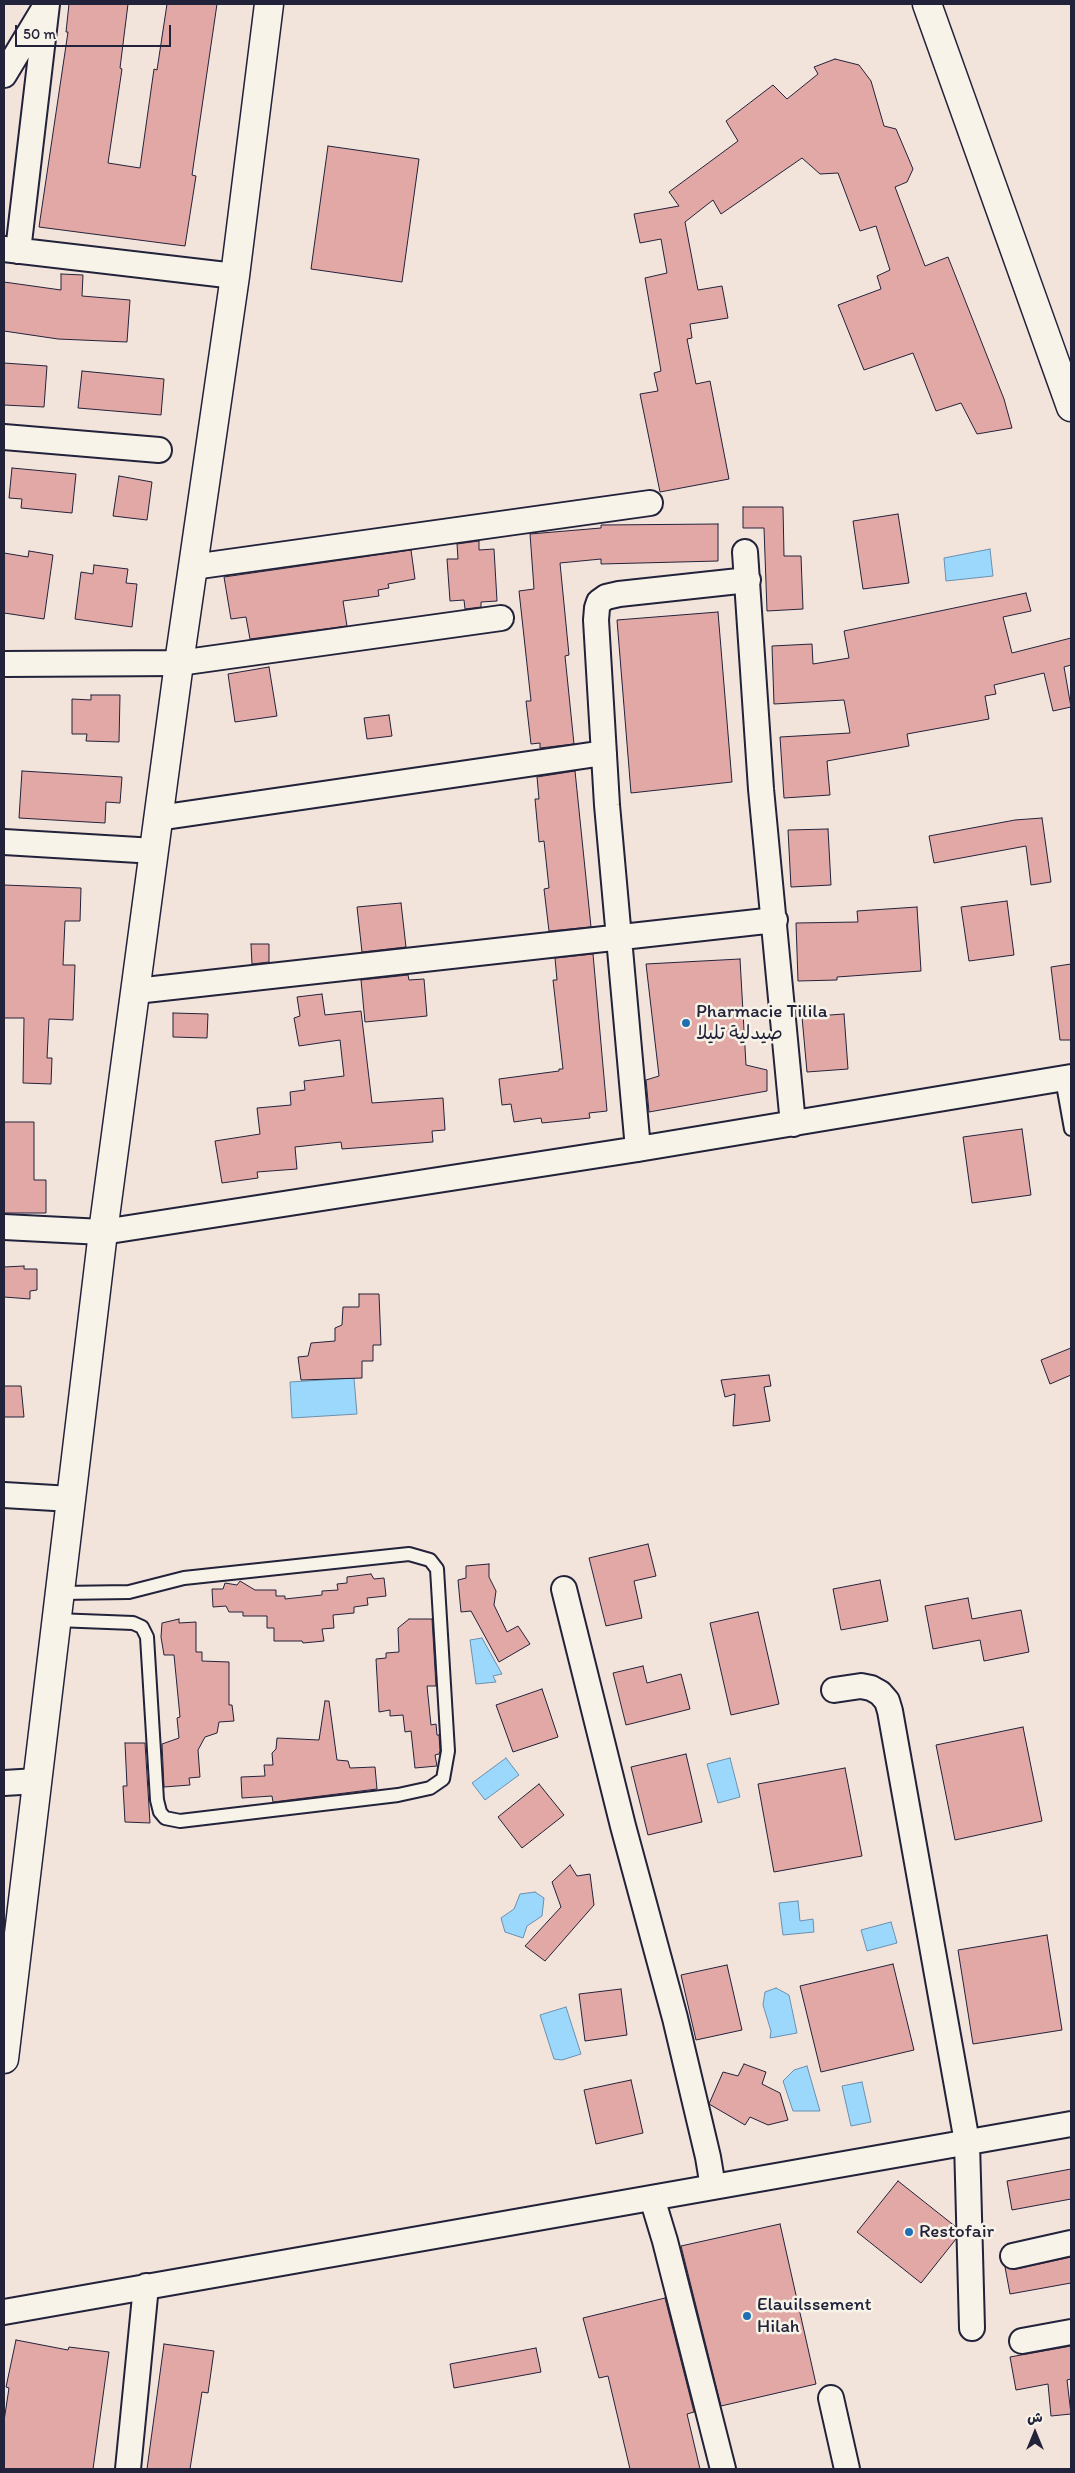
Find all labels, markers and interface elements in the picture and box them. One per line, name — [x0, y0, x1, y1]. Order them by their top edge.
scale bar — [18, 15, 174, 47]
text: 50 m — [23, 25, 56, 43]
place label: Pharmacie Tilila صيدلية تليلا — [696, 1001, 828, 1045]
marker: Pharmacie Tilila صيدلية تليلا — [680, 1017, 692, 1029]
place label: Restofair — [919, 2221, 994, 2243]
marker: Restofair — [903, 2226, 915, 2238]
place label: Elauilssement Hilah — [757, 2294, 872, 2338]
marker: Elauilssement Hilah — [741, 2310, 753, 2322]
north arrow — [1010, 2408, 1060, 2458]
text: ش — [1027, 2409, 1043, 2426]

